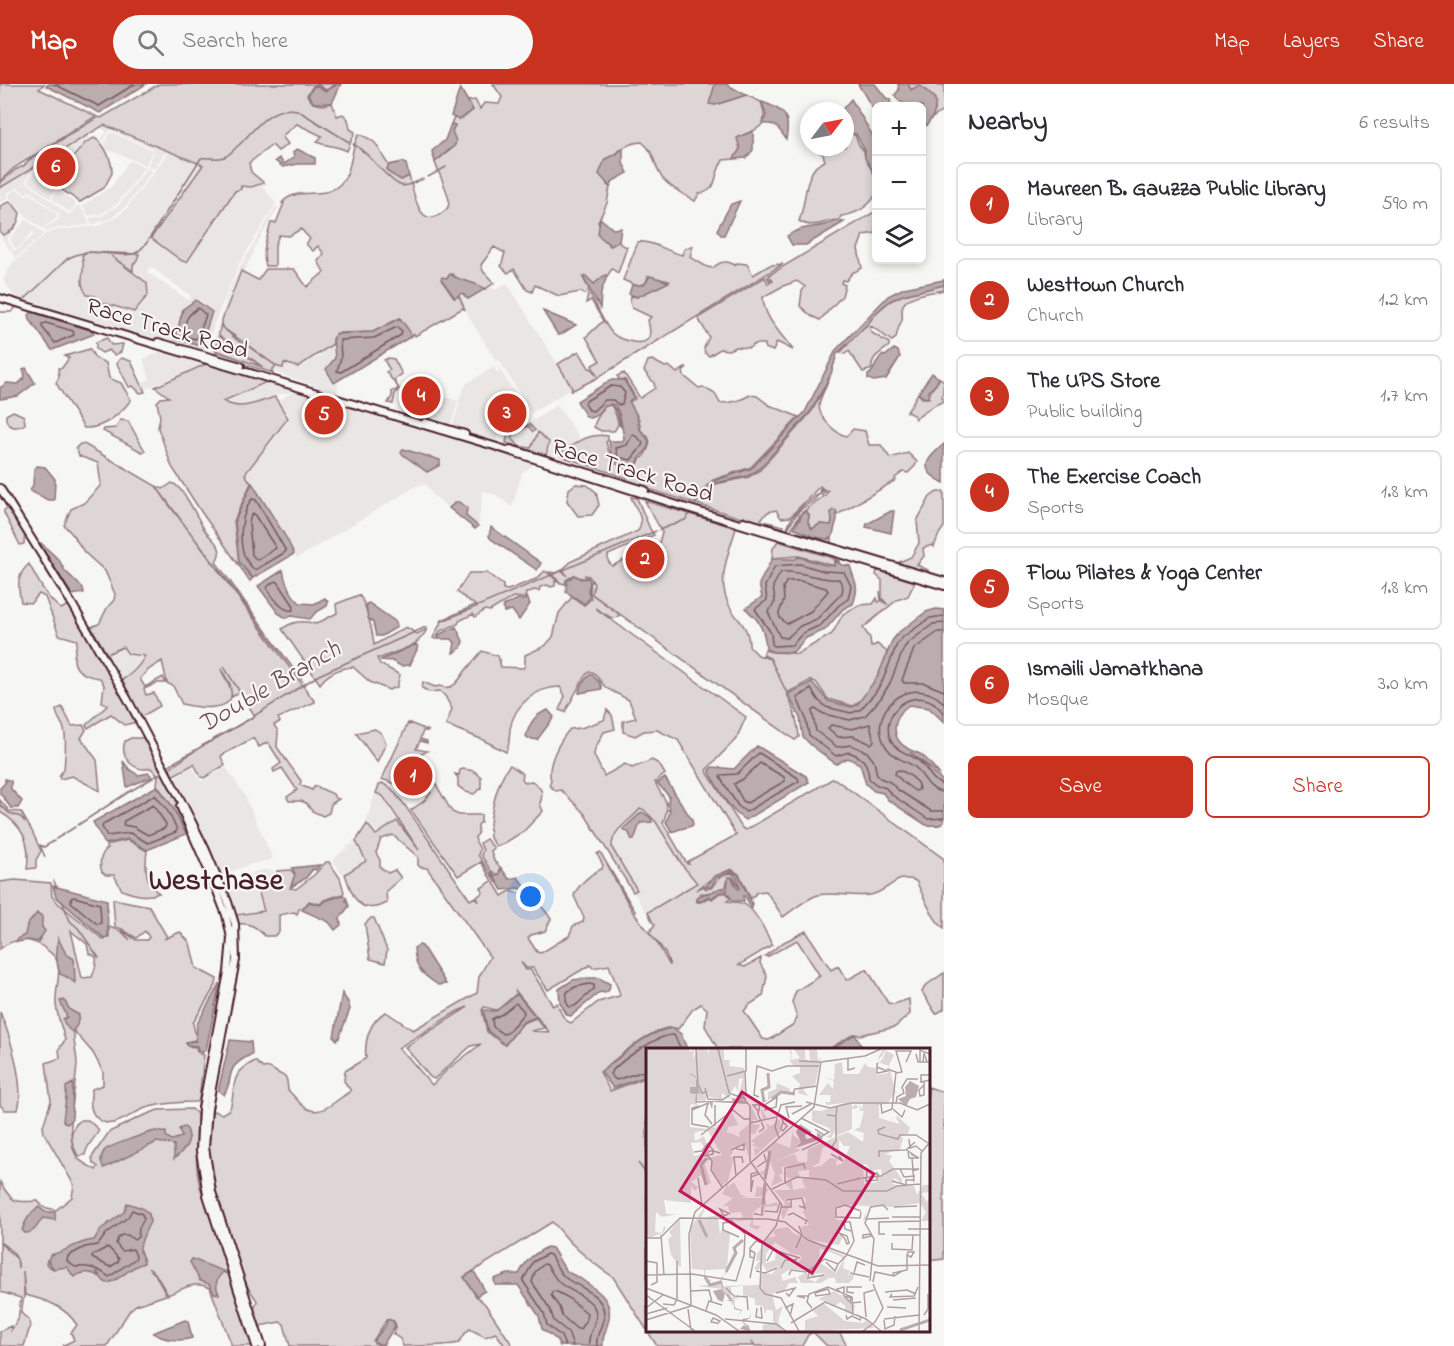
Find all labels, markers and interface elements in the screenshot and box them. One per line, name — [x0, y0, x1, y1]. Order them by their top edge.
search box — [113, 15, 533, 69]
text: Map — [30, 22, 77, 63]
icon: search — [134, 26, 167, 59]
text: Search here — [182, 26, 288, 58]
text: Map — [1214, 27, 1250, 57]
text: Layers — [1283, 27, 1340, 57]
text: Share — [1373, 27, 1424, 57]
north arrow — [800, 102, 854, 156]
map controls — [872, 102, 926, 264]
button: + — [872, 102, 926, 156]
text: Nearby — [968, 104, 1047, 142]
text: 6 results — [1359, 109, 1430, 138]
pin: 6 — [36, 144, 76, 190]
button: − — [872, 156, 926, 210]
text: Maureen B. Gauzza Public Library — [1027, 174, 1326, 206]
text: 1 — [986, 190, 993, 219]
text: 590 m — [1381, 190, 1428, 219]
text: Library — [1027, 206, 1083, 235]
button: layers — [872, 210, 926, 264]
text: Westtown Church — [1027, 270, 1184, 302]
text: 2 — [985, 286, 994, 315]
text: 1.2 km — [1378, 286, 1428, 315]
street label: Race Track Road — [82, 290, 253, 370]
text: Church — [1027, 302, 1083, 331]
text: The UPS Store — [1027, 366, 1160, 398]
pin: 4 — [402, 374, 440, 418]
text: 3 — [985, 382, 994, 411]
text: 1.7 km — [1380, 382, 1428, 411]
pin: 3 — [488, 390, 526, 436]
pin: 5 — [304, 392, 344, 438]
text: Public building — [1027, 398, 1142, 427]
street label: Race Track Road — [547, 431, 718, 513]
text: The Exercise Coach — [1027, 462, 1201, 494]
text: 4 — [985, 478, 994, 507]
text: 1.8 km — [1381, 478, 1428, 507]
text: Sports — [1027, 494, 1084, 523]
pin: 2 — [626, 536, 664, 582]
text: Flow Pilates & Yoga Center — [1027, 558, 1262, 590]
text: 5 — [984, 574, 995, 603]
text: 1.8 km — [1381, 574, 1428, 603]
text: Sports — [1027, 590, 1084, 619]
water label: Double Branch — [192, 631, 349, 744]
text: Ismaili Jamatkhana — [1027, 654, 1203, 686]
text: 6 — [985, 670, 994, 699]
text: 3.0 km — [1378, 670, 1428, 699]
text: Mosque — [1027, 686, 1088, 715]
pin: 1 — [394, 754, 432, 798]
button: Save — [968, 756, 1193, 818]
button: Share — [1205, 756, 1430, 818]
district label: Westchase — [149, 860, 285, 904]
your location — [516, 882, 545, 911]
inset map — [646, 1048, 929, 1331]

